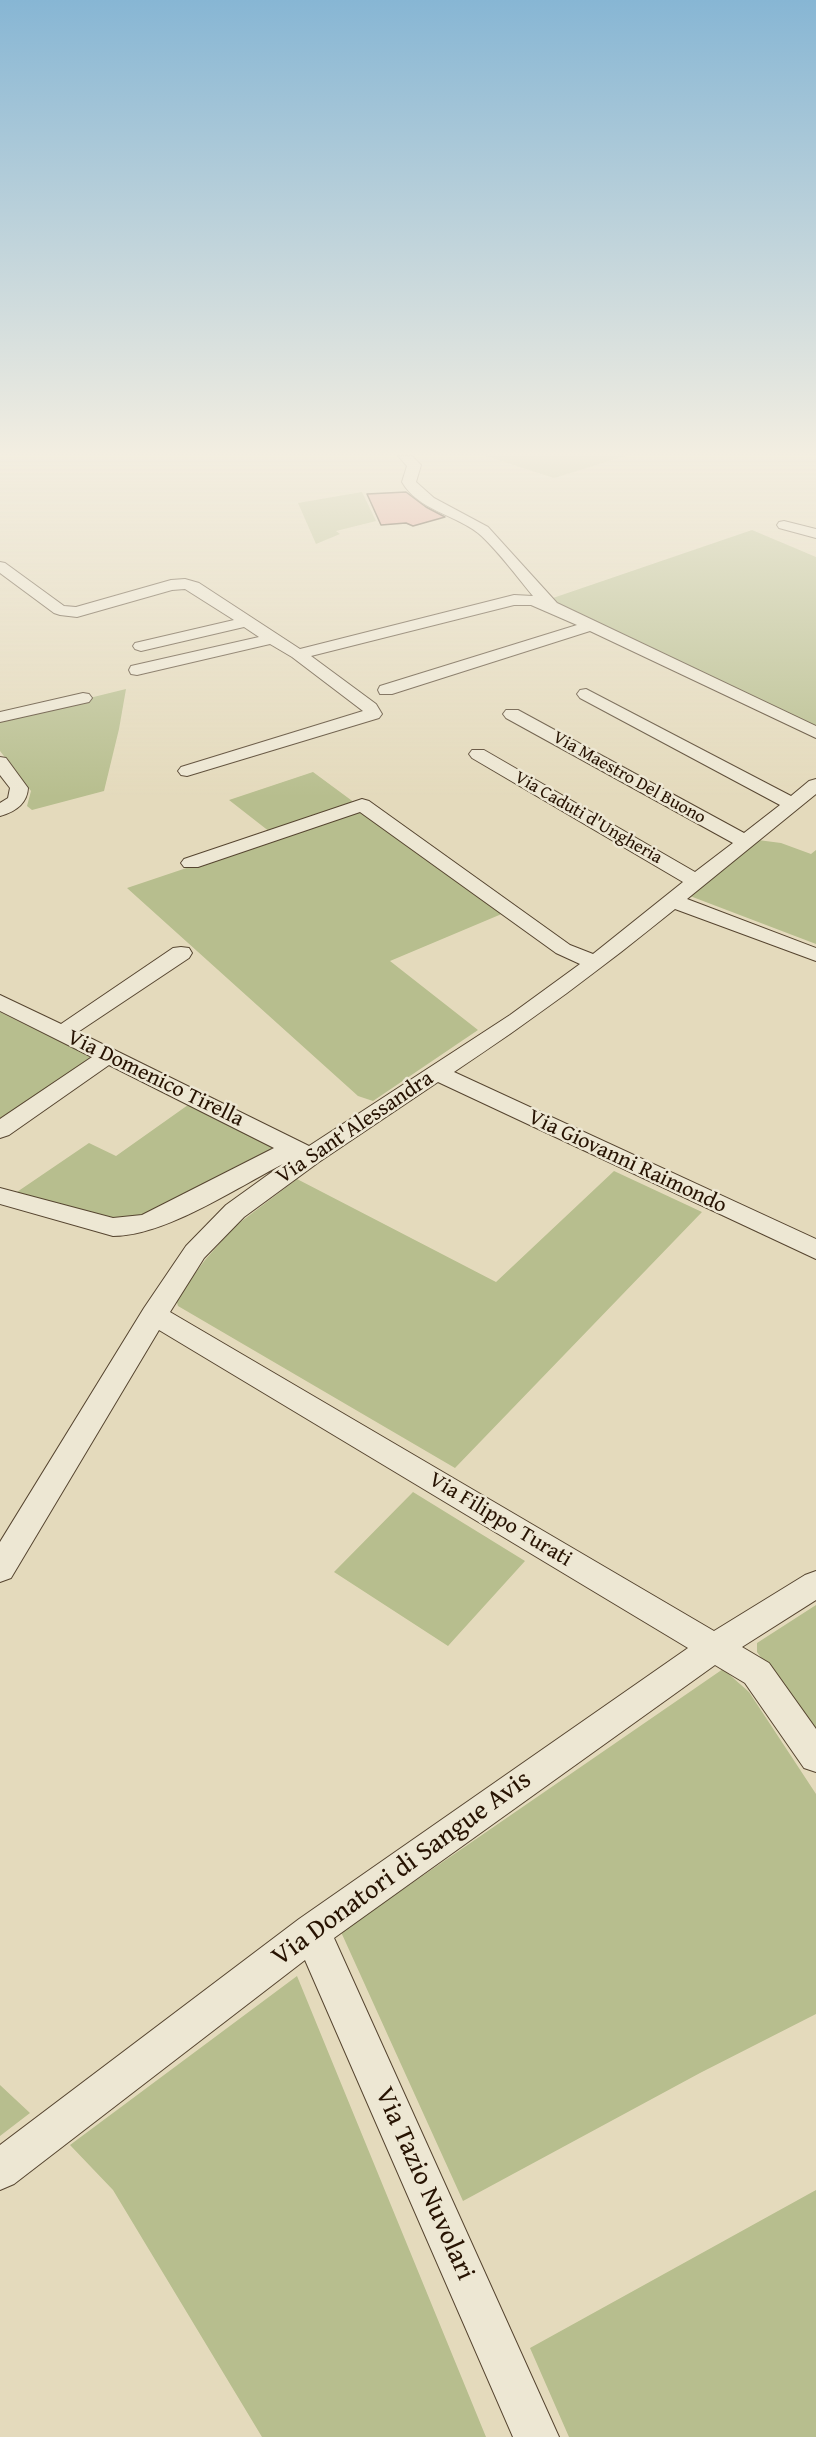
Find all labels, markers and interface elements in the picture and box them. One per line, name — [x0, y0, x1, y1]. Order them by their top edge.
street label: Via Maestro Del Buono — [549, 727, 709, 829]
street label: Via Caduti d'Ungheria — [510, 767, 666, 869]
street label: Via Domenico Tirella — [62, 1025, 248, 1133]
street label: Via Sant'Alessandra — [271, 1066, 439, 1190]
street label: Via Giovanni Raimondo — [523, 1104, 731, 1220]
street label: Via Filippo Turati — [424, 1467, 576, 1573]
street label: Via Donatori di Sangue Avis — [266, 1764, 538, 1974]
street label: Via Tazio Nuvolari — [367, 2082, 481, 2286]

